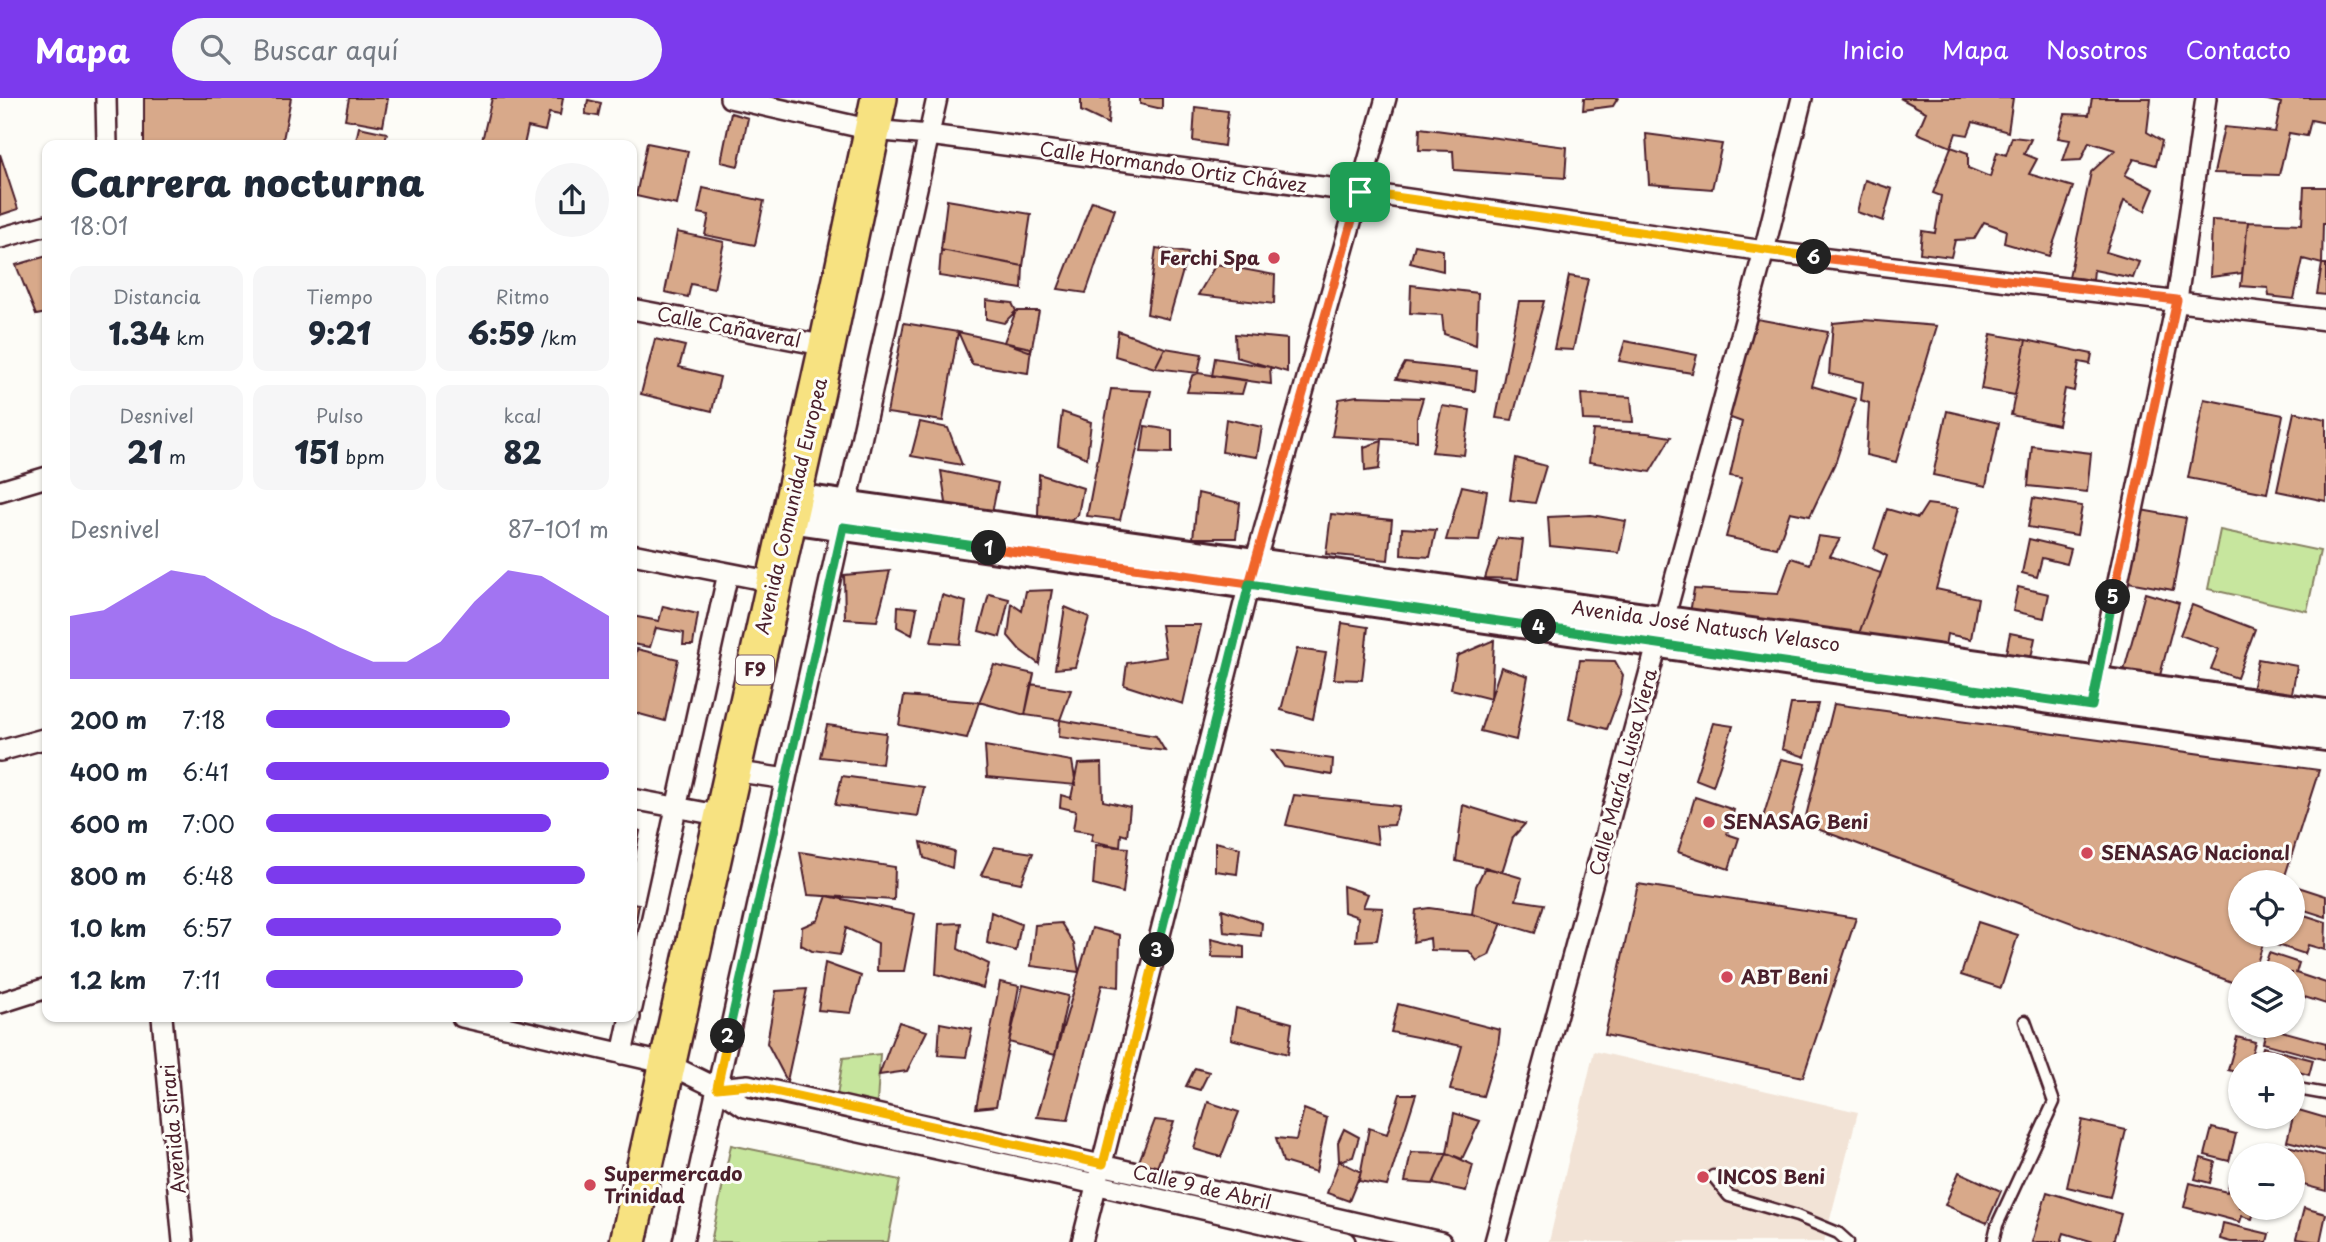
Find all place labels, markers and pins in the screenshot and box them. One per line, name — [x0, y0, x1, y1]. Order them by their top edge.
pin — [1330, 162, 1390, 222]
pin: 6 — [1797, 240, 1832, 274]
place label: Ferchi Spa — [1159, 243, 1260, 271]
marker: Ferchi Spa — [1266, 250, 1282, 266]
pin: 1 — [972, 531, 1006, 566]
pin: 5 — [2096, 580, 2130, 614]
pin: 4 — [1522, 610, 1556, 644]
place label: SENASAG Beni — [1723, 807, 1869, 835]
marker: SENASAG Beni — [1701, 814, 1717, 830]
place label: SENASAG Nacional — [2101, 838, 2290, 866]
marker: SENASAG Nacional — [2079, 845, 2095, 861]
pin: 3 — [1140, 932, 1174, 968]
place label: ABT Beni — [1741, 962, 1829, 990]
marker: ABT Beni — [1719, 969, 1735, 985]
pin: 2 — [710, 1018, 746, 1054]
place label: Supermercado Trinidad — [604, 1159, 743, 1209]
place label: INCOS Beni — [1717, 1162, 1825, 1190]
marker: INCOS Beni — [1695, 1169, 1711, 1185]
marker: Supermercado Trinidad — [582, 1177, 598, 1193]

